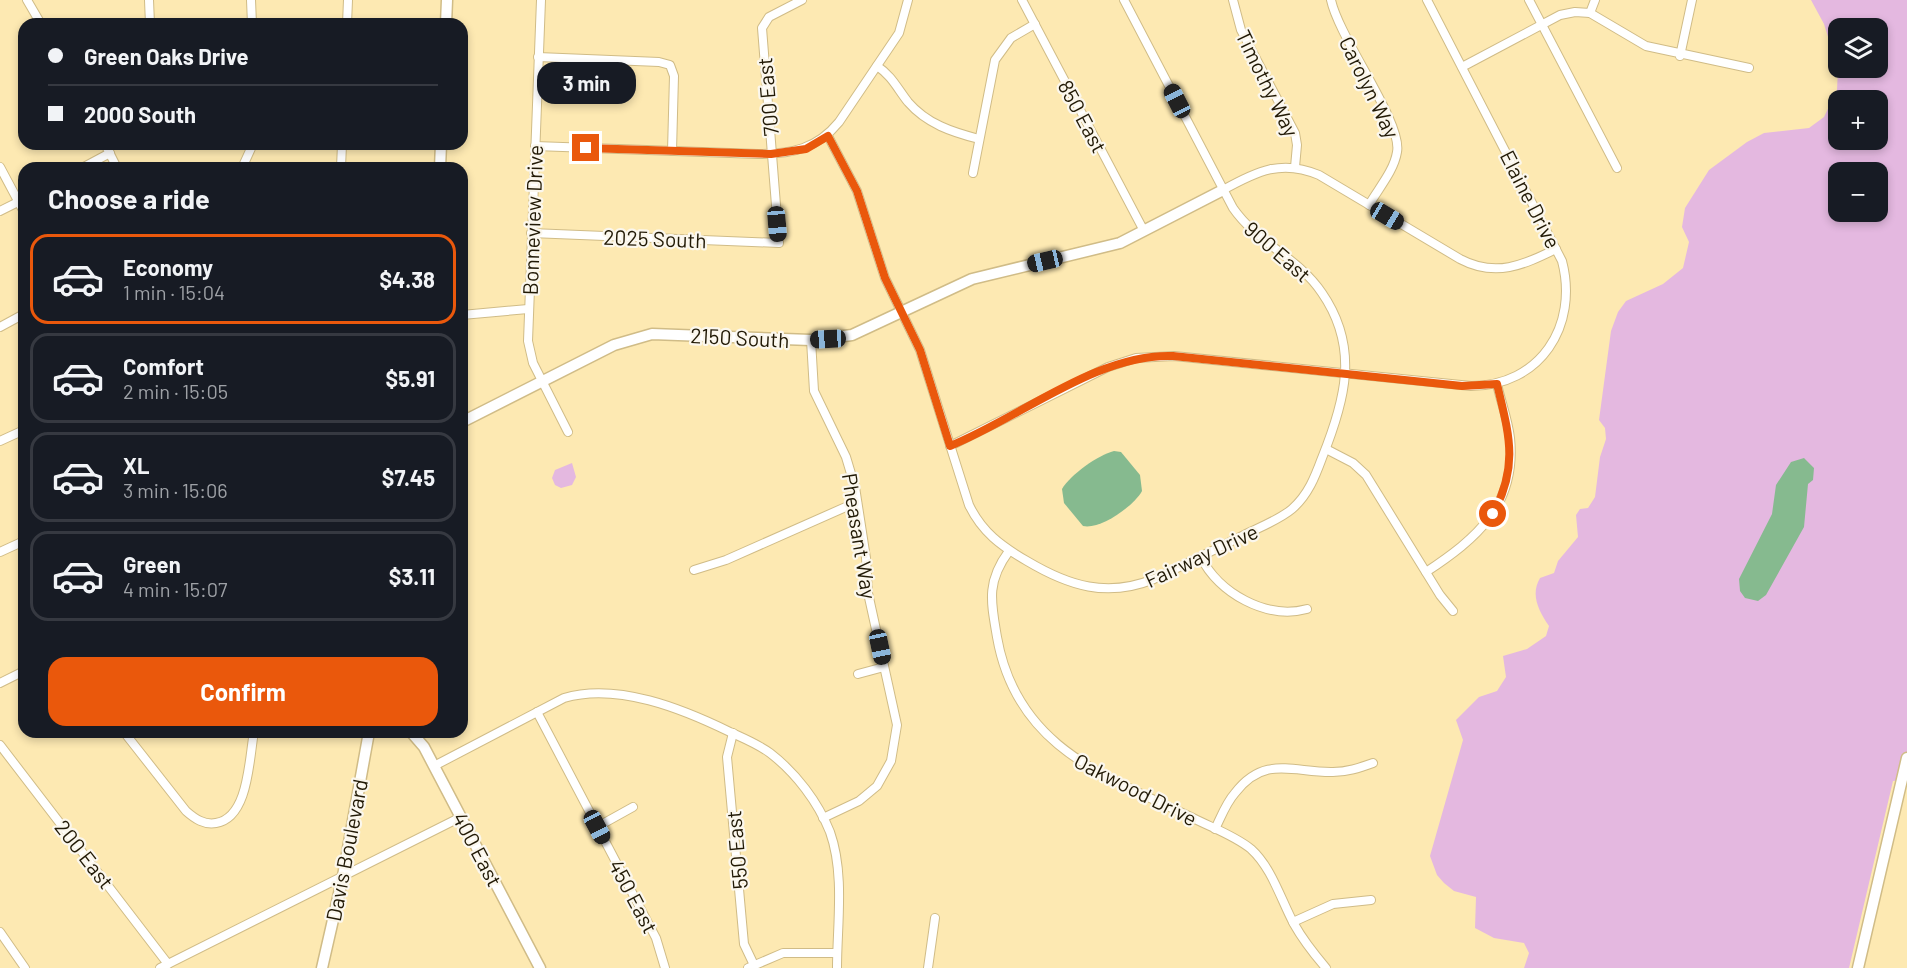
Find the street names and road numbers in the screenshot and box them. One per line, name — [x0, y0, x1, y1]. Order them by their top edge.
street label: Timothy Way — [1231, 25, 1305, 141]
street label: Carolyn Way — [1335, 32, 1405, 142]
street label: 700 East — [751, 57, 783, 137]
street label: 850 East — [1053, 75, 1113, 157]
street label: Bonneview Drive — [517, 144, 547, 296]
street label: Elaine Drive — [1496, 146, 1566, 252]
street label: 900 East — [1240, 215, 1316, 287]
street label: 2025 South — [603, 224, 707, 252]
street label: 2150 South — [690, 322, 790, 352]
street label: Pheasant Way — [838, 471, 882, 601]
street label: Fairway Drive — [1141, 518, 1261, 592]
street label: Oakwood Drive — [1070, 747, 1202, 831]
street label: Davis Boulevard — [320, 777, 372, 923]
street label: 400 East — [448, 808, 508, 890]
street label: 550 East — [720, 810, 752, 890]
street label: 200 East — [50, 815, 120, 893]
street label: 450 East — [604, 855, 664, 937]

